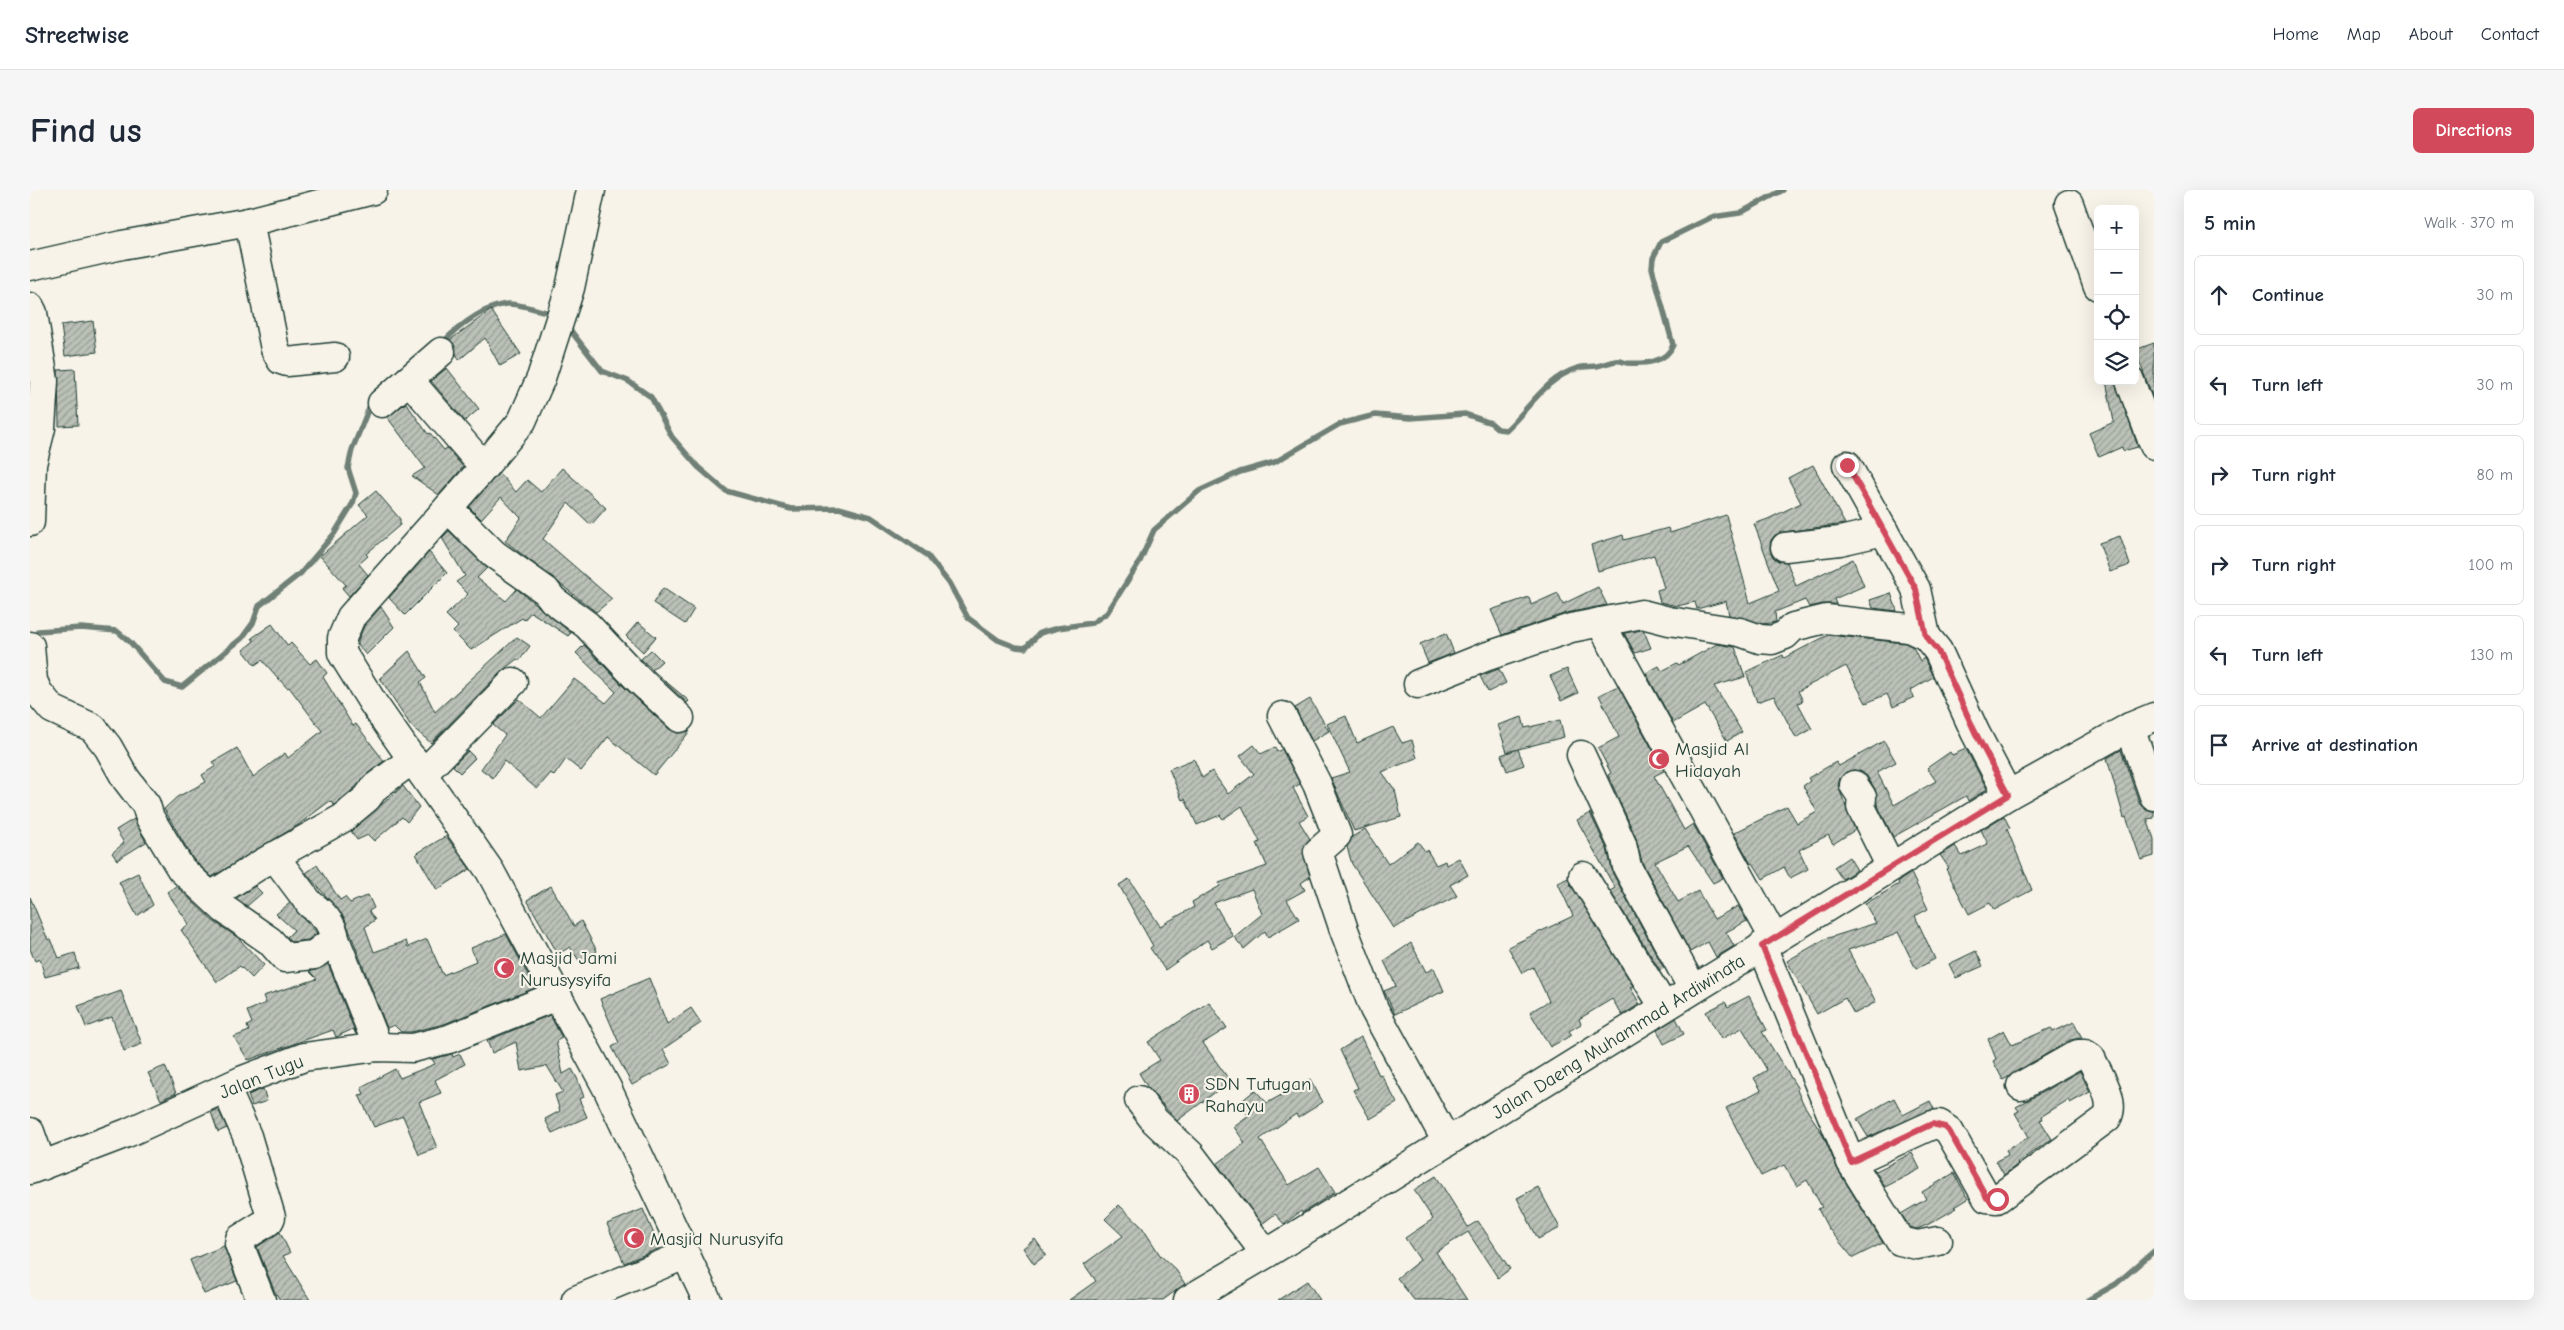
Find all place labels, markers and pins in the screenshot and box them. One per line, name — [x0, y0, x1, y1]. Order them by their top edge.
place label: Masjid Al Hidayah — [1675, 738, 1749, 782]
mosque icon: Masjid Al Hidayah — [1647, 747, 1671, 771]
place label: Masjid Jami Nurusysyifa — [520, 947, 617, 991]
mosque icon: Masjid Jami Nurusysyifa — [492, 956, 516, 980]
place label: SDN Tutugan Rahayu — [1205, 1073, 1311, 1117]
building icon: SDN Tutugan Rahayu — [1177, 1082, 1201, 1106]
mosque icon: Masjid Nurusyifa — [622, 1226, 646, 1250]
place label: Masjid Nurusyifa — [650, 1228, 784, 1250]

